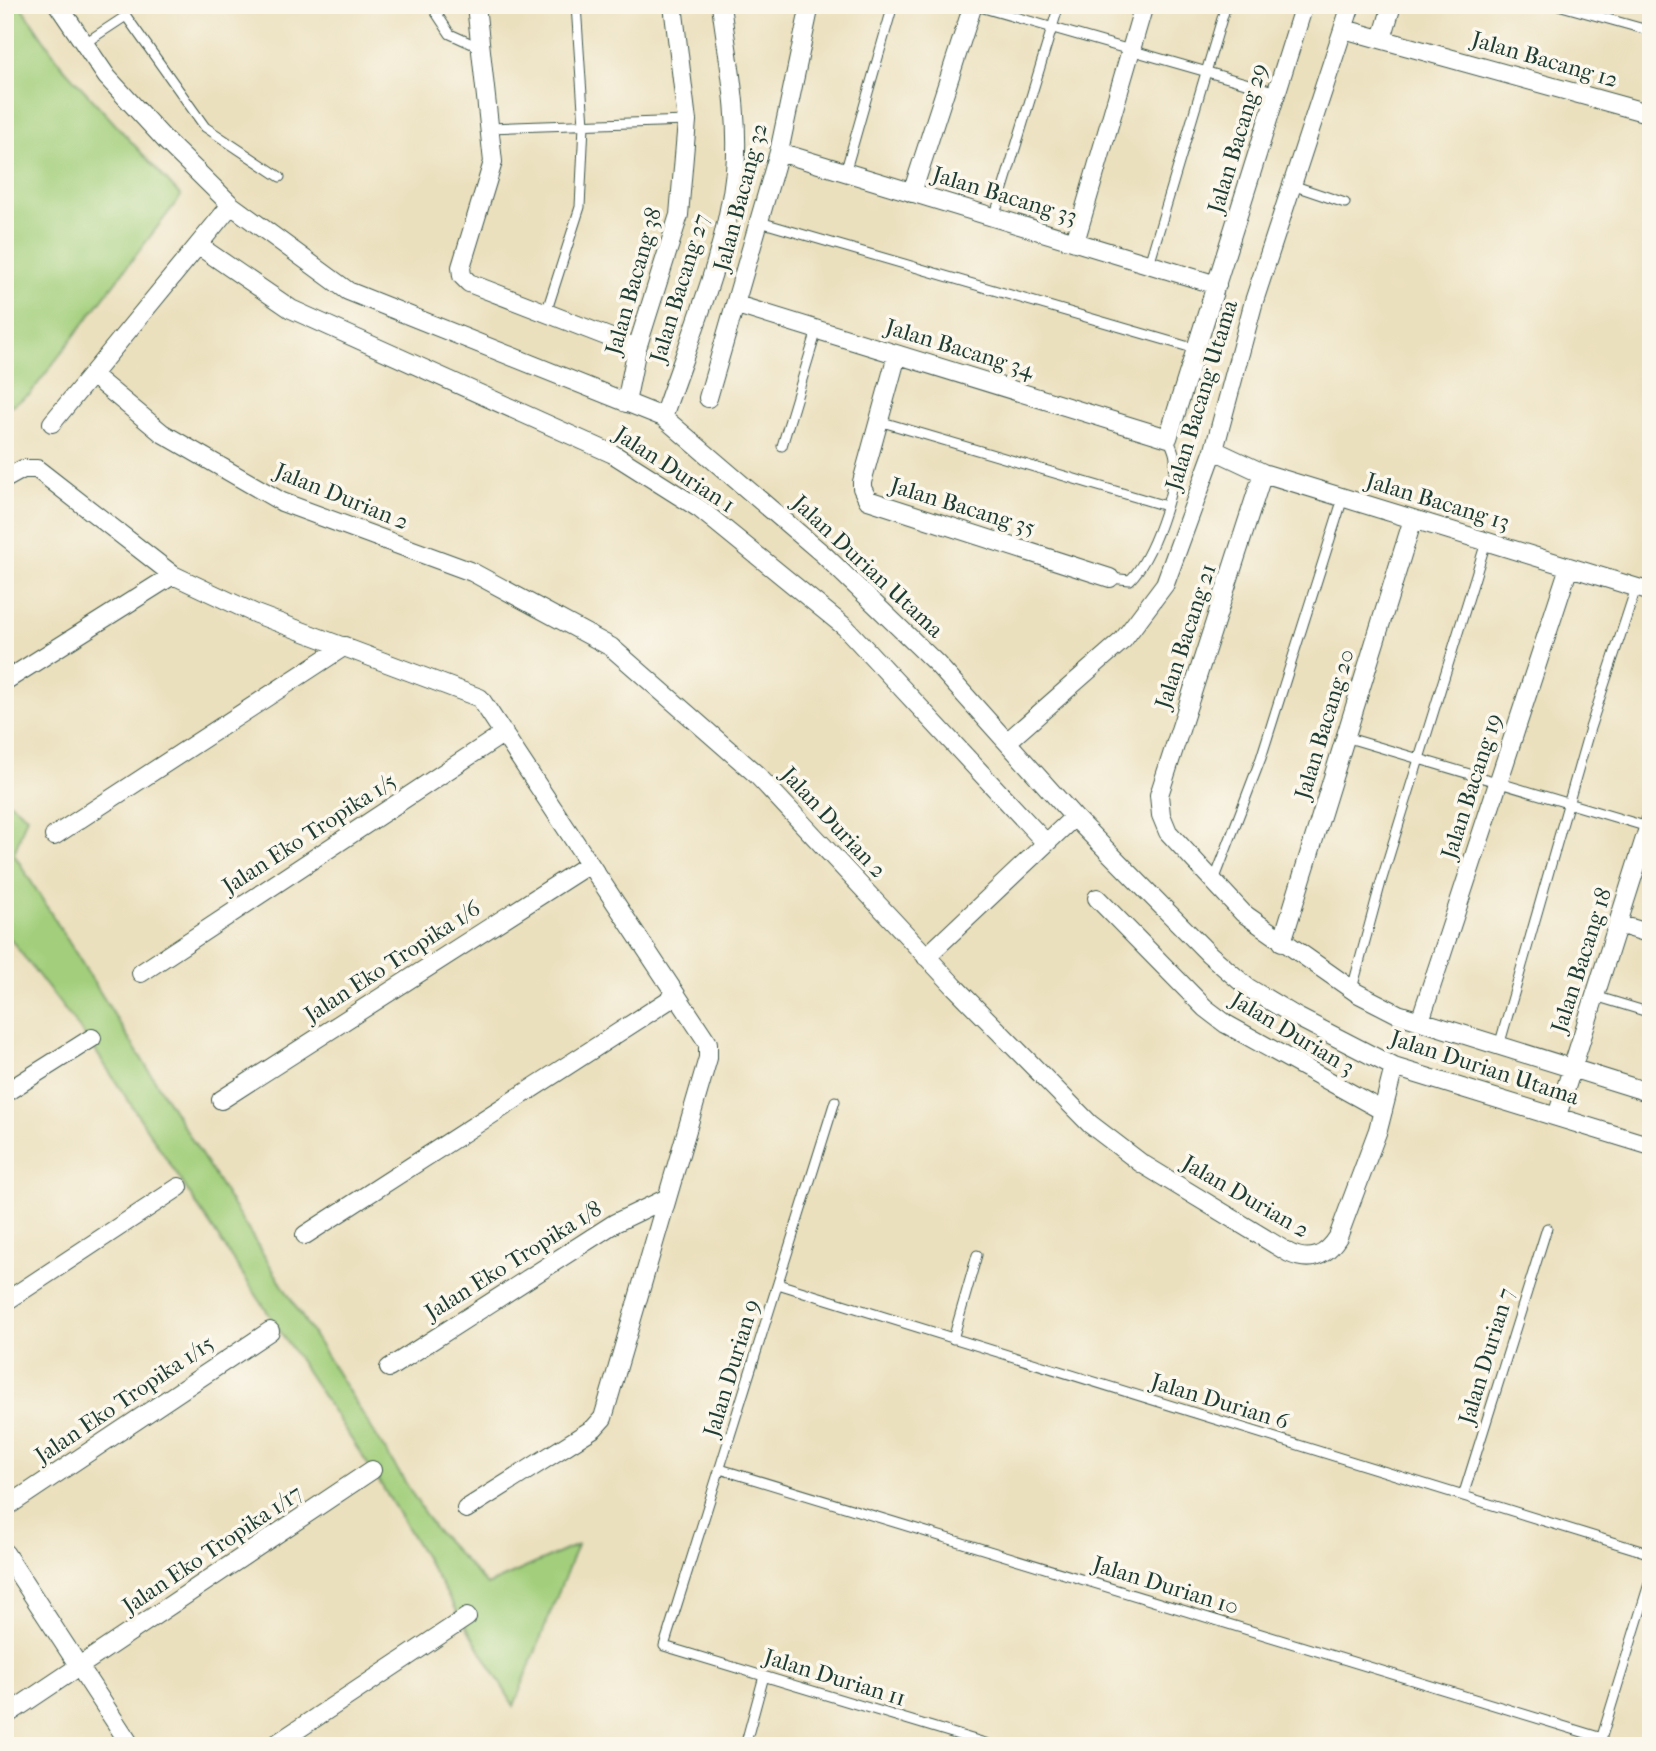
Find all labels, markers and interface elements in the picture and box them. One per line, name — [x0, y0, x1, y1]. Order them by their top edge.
street label: Jalan Bacang 12 — [1467, 25, 1621, 93]
street label: Jalan Bacang 29 — [1201, 60, 1273, 218]
street label: Jalan Bacang 32 — [707, 120, 773, 276]
street label: Jalan Bacang 33 — [927, 160, 1080, 230]
street label: Jalan Bacang 38 — [599, 204, 667, 360]
street label: Jalan Bacang 27 — [643, 211, 715, 368]
street label: Jalan Bacang Utama — [1159, 296, 1243, 495]
street label: Jalan Bacang 34 — [880, 312, 1039, 384]
street label: Jalan Durian 1 — [608, 419, 740, 518]
street label: Jalan Durian 2 — [269, 457, 413, 536]
street label: Jalan Bacang 13 — [1361, 466, 1513, 536]
street label: Jalan Bacang 35 — [885, 471, 1039, 541]
street label: Jalan Durian Utama — [785, 488, 949, 644]
street label: Jalan Bacang 21 — [1149, 560, 1222, 714]
street label: Jalan Bacang 20 — [1288, 646, 1360, 804]
street label: Jalan Bacang 19 — [1435, 710, 1508, 864]
street label: Jalan Durian 2 — [774, 760, 892, 884]
street label: Jalan Eko Tropika 1/5 — [216, 767, 401, 901]
street label: Jalan Bacang 18 — [1545, 884, 1618, 1038]
street label: Jalan Eko Tropika 1/6 — [298, 894, 486, 1029]
street label: Jalan Durian 3 — [1224, 985, 1360, 1081]
street label: Jalan Durian Utama — [1385, 1024, 1583, 1111]
street label: Jalan Durian 2 — [1176, 1148, 1314, 1244]
street label: Jalan Eko Tropika 1/8 — [418, 1195, 607, 1327]
street label: Jalan Durian 7 — [1452, 1285, 1520, 1430]
street label: Jalan Durian 9 — [697, 1296, 765, 1442]
street label: Jalan Eko Tropika 1/15 — [28, 1330, 219, 1470]
street label: Jalan Durian 6 — [1146, 1367, 1293, 1435]
street label: Jalan Eko Tropika 1/17 — [116, 1479, 307, 1621]
street label: Jalan Durian 10 — [1088, 1550, 1242, 1620]
street label: Jalan Durian 11 — [759, 1643, 909, 1712]

